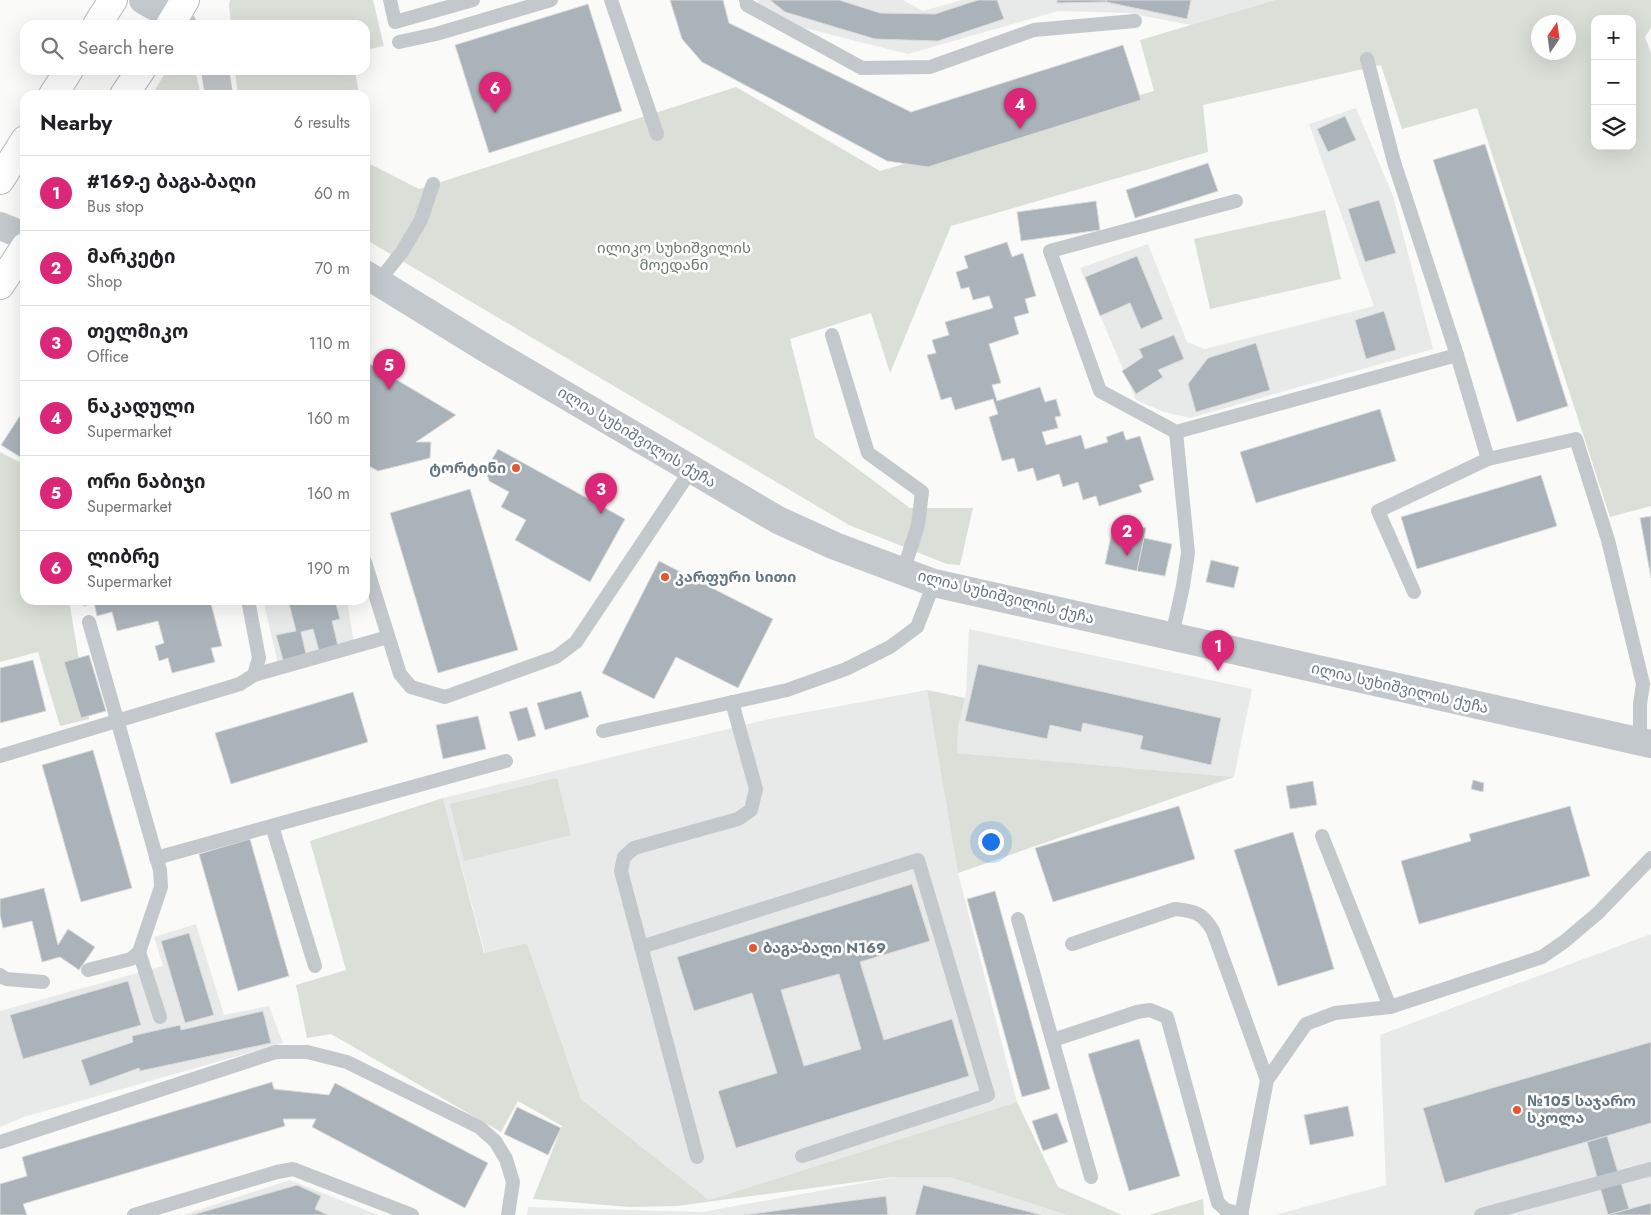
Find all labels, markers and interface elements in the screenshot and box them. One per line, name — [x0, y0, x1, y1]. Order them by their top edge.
north arrow — [1531, 15, 1576, 60]
map controls — [1591, 15, 1636, 150]
button: + — [1591, 15, 1636, 60]
search box — [20, 20, 370, 75]
icon: search — [38, 34, 66, 62]
text: Search here — [78, 34, 174, 61]
button: − — [1591, 60, 1636, 105]
pin: 6 — [479, 72, 511, 113]
pin: 4 — [1004, 88, 1036, 129]
button: layers — [1591, 105, 1636, 150]
text: Nearby — [40, 108, 112, 138]
text: 6 results — [294, 111, 350, 134]
text: #169-ე ბაგა-ბაღი — [87, 168, 256, 195]
text: 1 — [52, 182, 60, 205]
text: 60 m — [314, 182, 350, 205]
text: Bus stop — [87, 195, 144, 218]
park label: ილიკო სუხიშვილის მოედანი — [597, 237, 751, 276]
text: მარკეტი — [87, 243, 175, 270]
text: 2 — [51, 257, 61, 280]
text: 70 m — [315, 257, 350, 280]
text: Shop — [87, 270, 122, 293]
text: თელმიკო — [87, 318, 188, 345]
text: 3 — [51, 332, 61, 355]
text: 110 m — [309, 332, 350, 355]
text: Office — [87, 345, 129, 368]
pin: 5 — [373, 349, 405, 390]
street label: ილია სუხიშვილის ქუჩა — [554, 381, 720, 493]
text: ნაკადული — [87, 393, 195, 420]
text: 4 — [50, 407, 62, 430]
text: 160 m — [307, 407, 350, 430]
text: Supermarket — [87, 420, 172, 443]
place label: ტორტინი — [429, 457, 506, 479]
marker: ტორტინი — [510, 462, 522, 474]
text: ორი ნაბიჯი — [87, 468, 206, 495]
pin: 3 — [585, 473, 617, 514]
text: 5 — [51, 482, 61, 505]
text: 160 m — [307, 482, 350, 505]
text: Supermarket — [87, 495, 172, 518]
pin: 2 — [1111, 515, 1143, 556]
text: ლიბრე — [87, 543, 160, 570]
text: 6 — [51, 557, 61, 580]
text: 190 m — [307, 557, 350, 580]
street label: ილია სუხიშვილის ქუჩა — [915, 564, 1097, 630]
place label: კარფური სითი — [675, 566, 796, 588]
text: Supermarket — [87, 570, 172, 593]
marker: კარფური სითი — [659, 571, 671, 583]
pin: 1 — [1202, 630, 1234, 671]
street label: ილია სუხიშვილის ქუჩა — [1309, 657, 1491, 719]
your location — [978, 829, 1004, 855]
place label: ბაგა-ბაღი N169 — [763, 937, 886, 959]
marker: ბაგა-ბაღი N169 — [747, 942, 759, 954]
place label: №105 საჯარო სკოლა — [1527, 1090, 1636, 1129]
marker: №105 საჯარო სკოლა — [1511, 1104, 1523, 1116]

